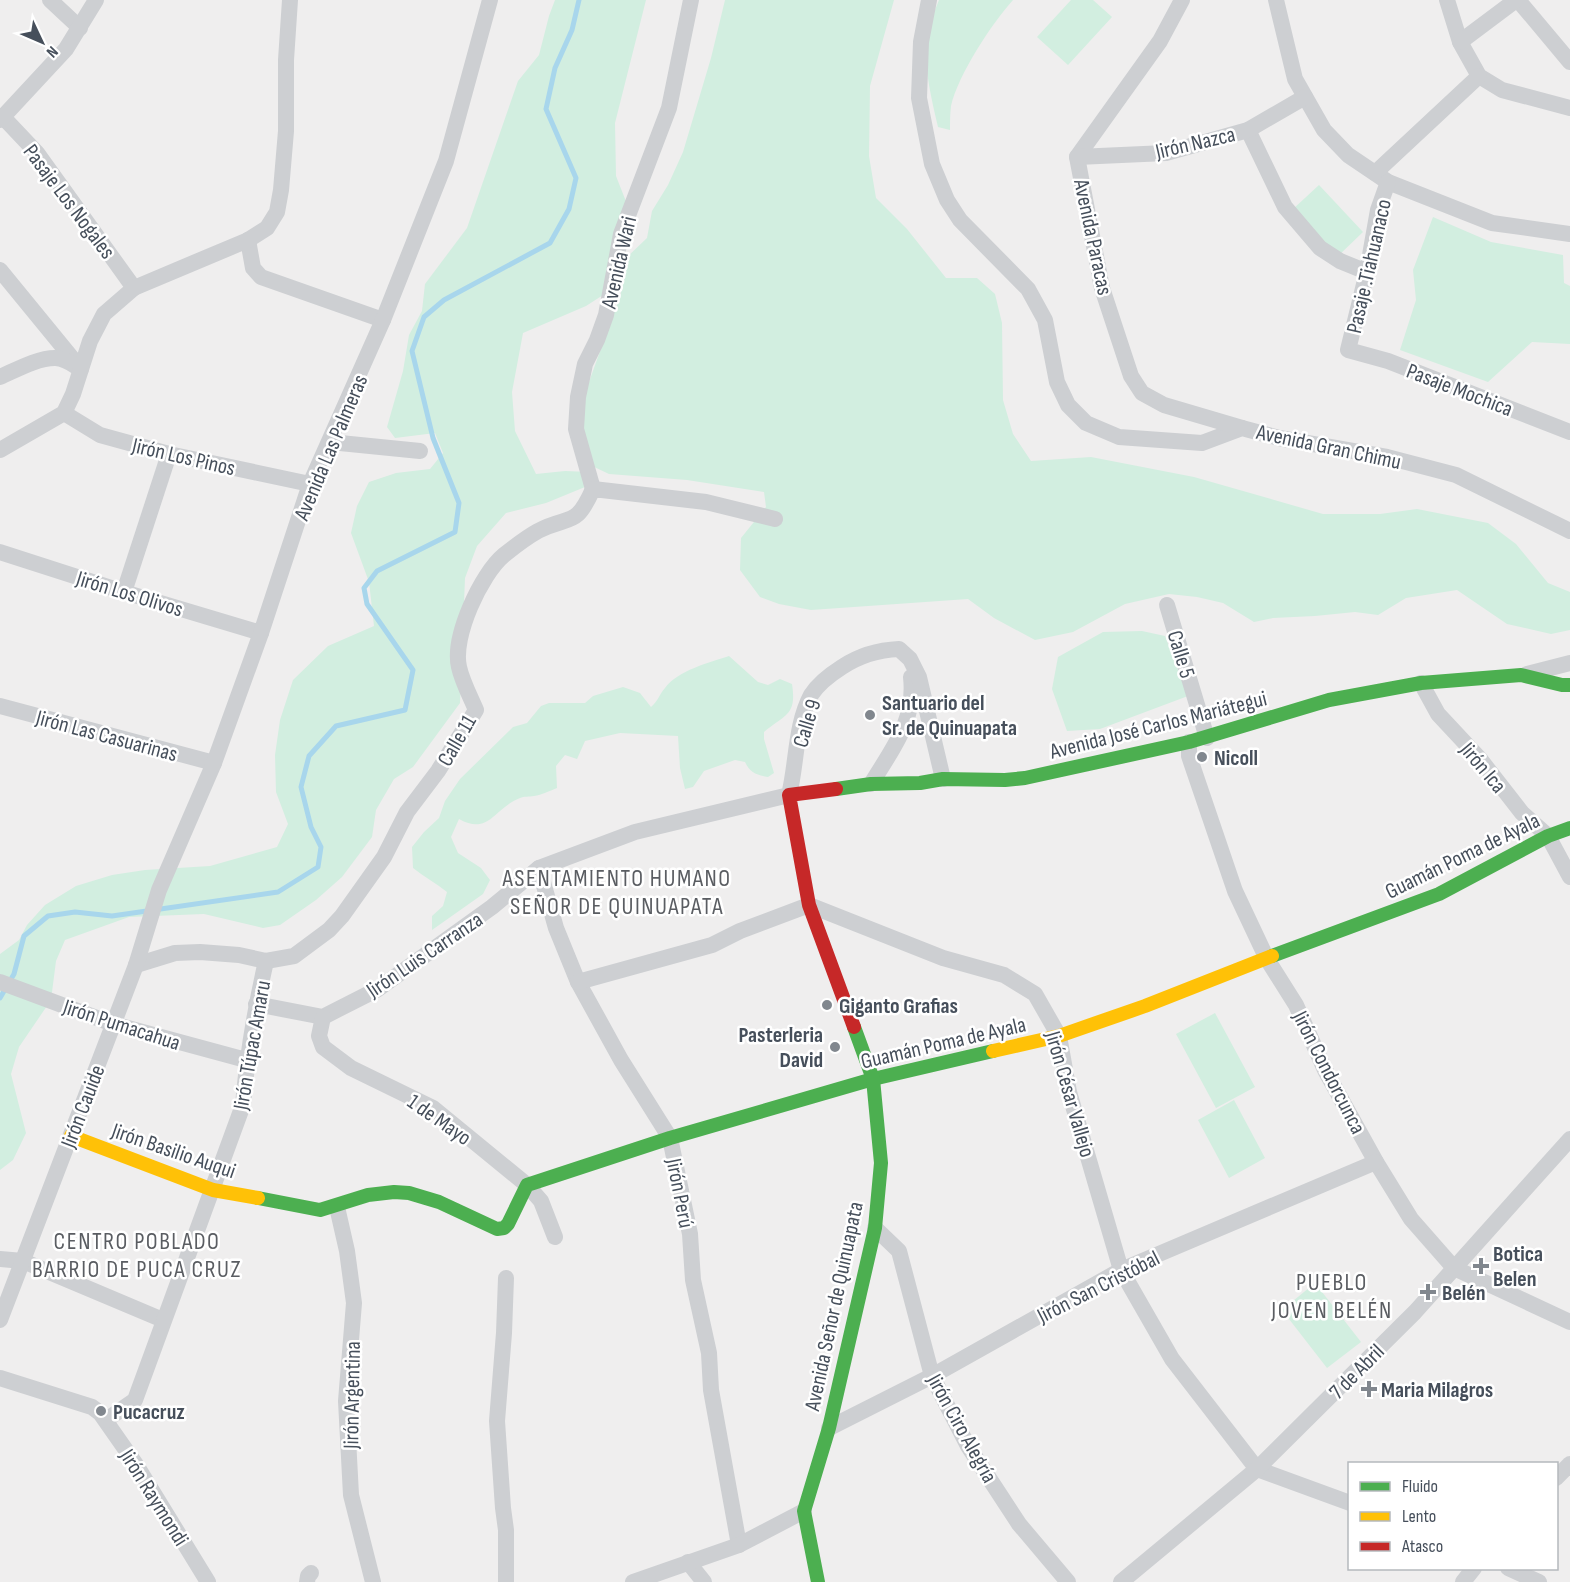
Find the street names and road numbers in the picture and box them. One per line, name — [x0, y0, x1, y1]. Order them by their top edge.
street label: Jirón Nazca — [1152, 121, 1238, 166]
street label: Pasaje Los Nogales — [17, 139, 121, 265]
street label: Avenida Paracas — [1067, 176, 1118, 298]
street label: Pasaje .Tiahuanaco — [1341, 197, 1398, 336]
street label: Avenida Wari — [596, 214, 643, 312]
street label: Pasaje Mochica — [1403, 358, 1516, 423]
street label: Avenida Las Palmeras — [288, 370, 374, 526]
street label: Avenida Gran Chimu — [1253, 419, 1403, 476]
street label: Jirón Los Pinos — [129, 432, 238, 482]
street label: Jirón Los Olivos — [72, 565, 186, 623]
street label: Calle 5 — [1161, 627, 1201, 682]
street label: Avenida José Carlos Mariátegui — [1046, 685, 1270, 766]
street label: Calle 9 — [787, 696, 828, 751]
street label: Jirón Las Casuarinas — [32, 704, 180, 768]
street label: Calle 11 — [432, 710, 483, 771]
street label: Jirón Ica — [1453, 736, 1512, 799]
street label: Guamán Poma de Ayala — [1381, 807, 1544, 905]
street label: Jirón Luis Carranza — [361, 906, 488, 1005]
street label: Jirón Túpac Amaru — [228, 978, 277, 1113]
street label: Jirón Pumacahua — [59, 993, 184, 1057]
street label: Jirón Condorcunca — [1286, 1006, 1371, 1139]
street label: Guamán Poma de Ayala — [858, 1011, 1029, 1076]
street label: Jirón César Vallejo — [1038, 1027, 1100, 1161]
street label: Jirón Cauide — [55, 1061, 112, 1153]
street label: 1 de Mayo — [402, 1089, 476, 1152]
street label: Jirón Basilio Auqui — [107, 1117, 239, 1185]
street label: Jirón Perú — [659, 1155, 699, 1230]
street label: Avenida Señor de Quinuapata — [799, 1199, 870, 1414]
street label: Jirón San Cristóbal — [1032, 1245, 1164, 1330]
street label: 7 de Abril — [1324, 1339, 1390, 1405]
street label: Jirón Argentina — [338, 1341, 367, 1450]
street label: Jirón Ciro Alegría — [920, 1369, 1003, 1488]
street label: Jirón Raymondi — [113, 1443, 194, 1551]

